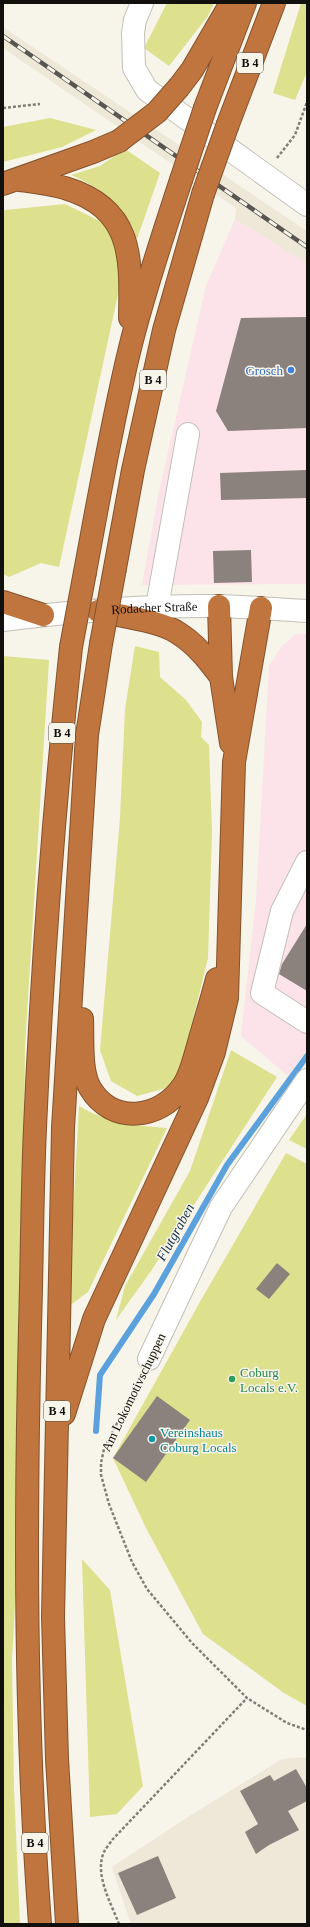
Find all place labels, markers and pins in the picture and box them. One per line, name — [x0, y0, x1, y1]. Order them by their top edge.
place label: Grosch — [245, 363, 283, 378]
marker: Grosch — [286, 365, 296, 375]
place label: Coburg Locals e.V. — [240, 1365, 298, 1395]
marker: Coburg Locals e.V. — [227, 1374, 237, 1384]
place label: Vereinshaus Coburg Locals — [160, 1425, 237, 1455]
marker: Vereinshaus Coburg Locals — [147, 1434, 157, 1444]

